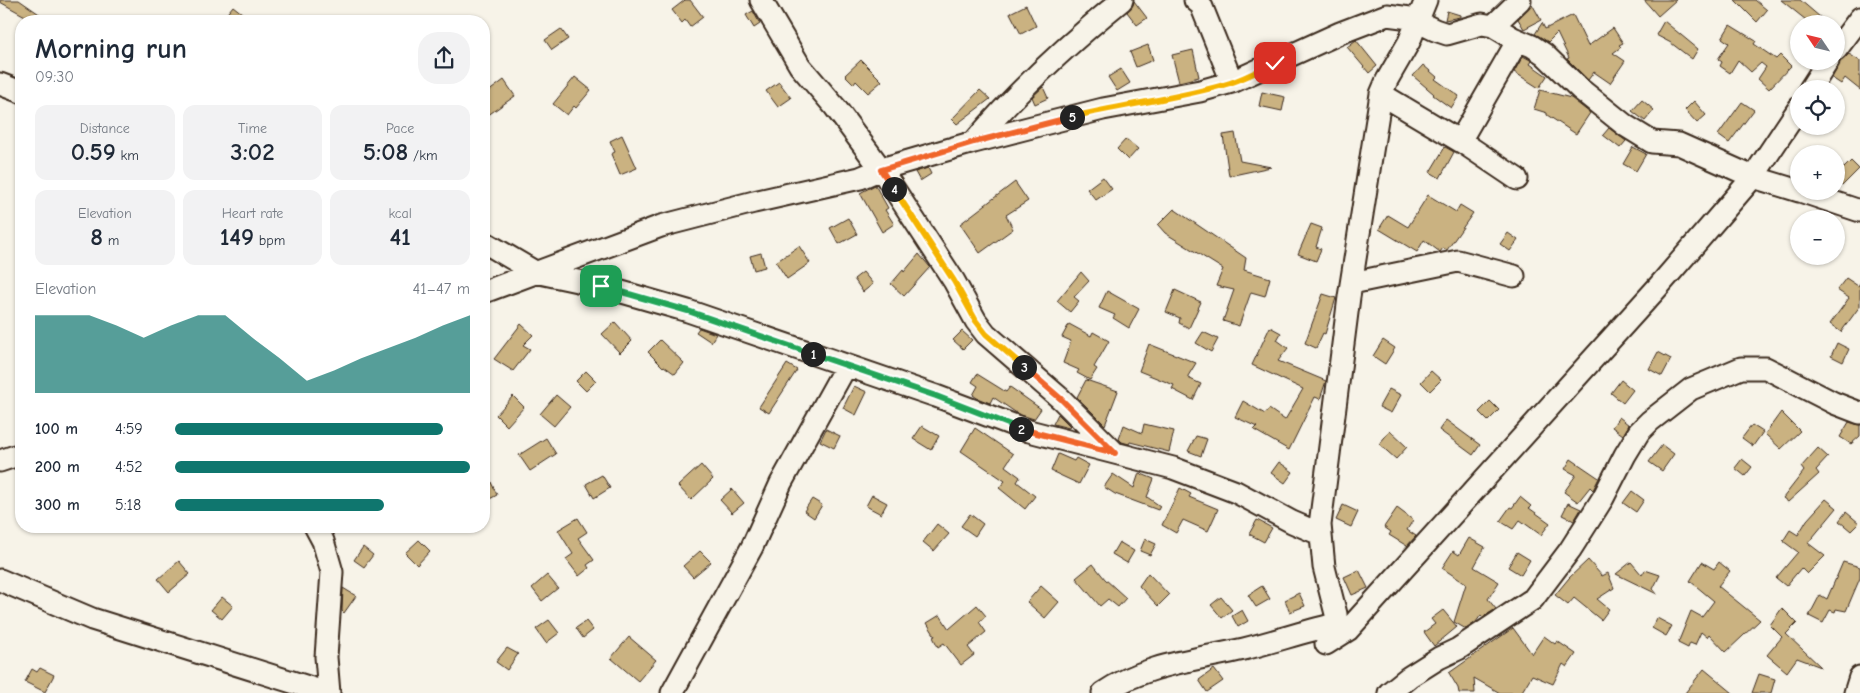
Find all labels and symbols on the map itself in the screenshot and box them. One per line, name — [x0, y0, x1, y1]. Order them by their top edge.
north arrow — [1790, 15, 1845, 70]
pin — [1254, 42, 1296, 84]
pin: 5 — [1060, 104, 1084, 130]
pin: 4 — [882, 176, 906, 202]
pin — [580, 265, 622, 307]
pin: 1 — [800, 342, 826, 366]
pin: 3 — [1012, 354, 1036, 380]
pin: 2 — [1008, 416, 1034, 442]

